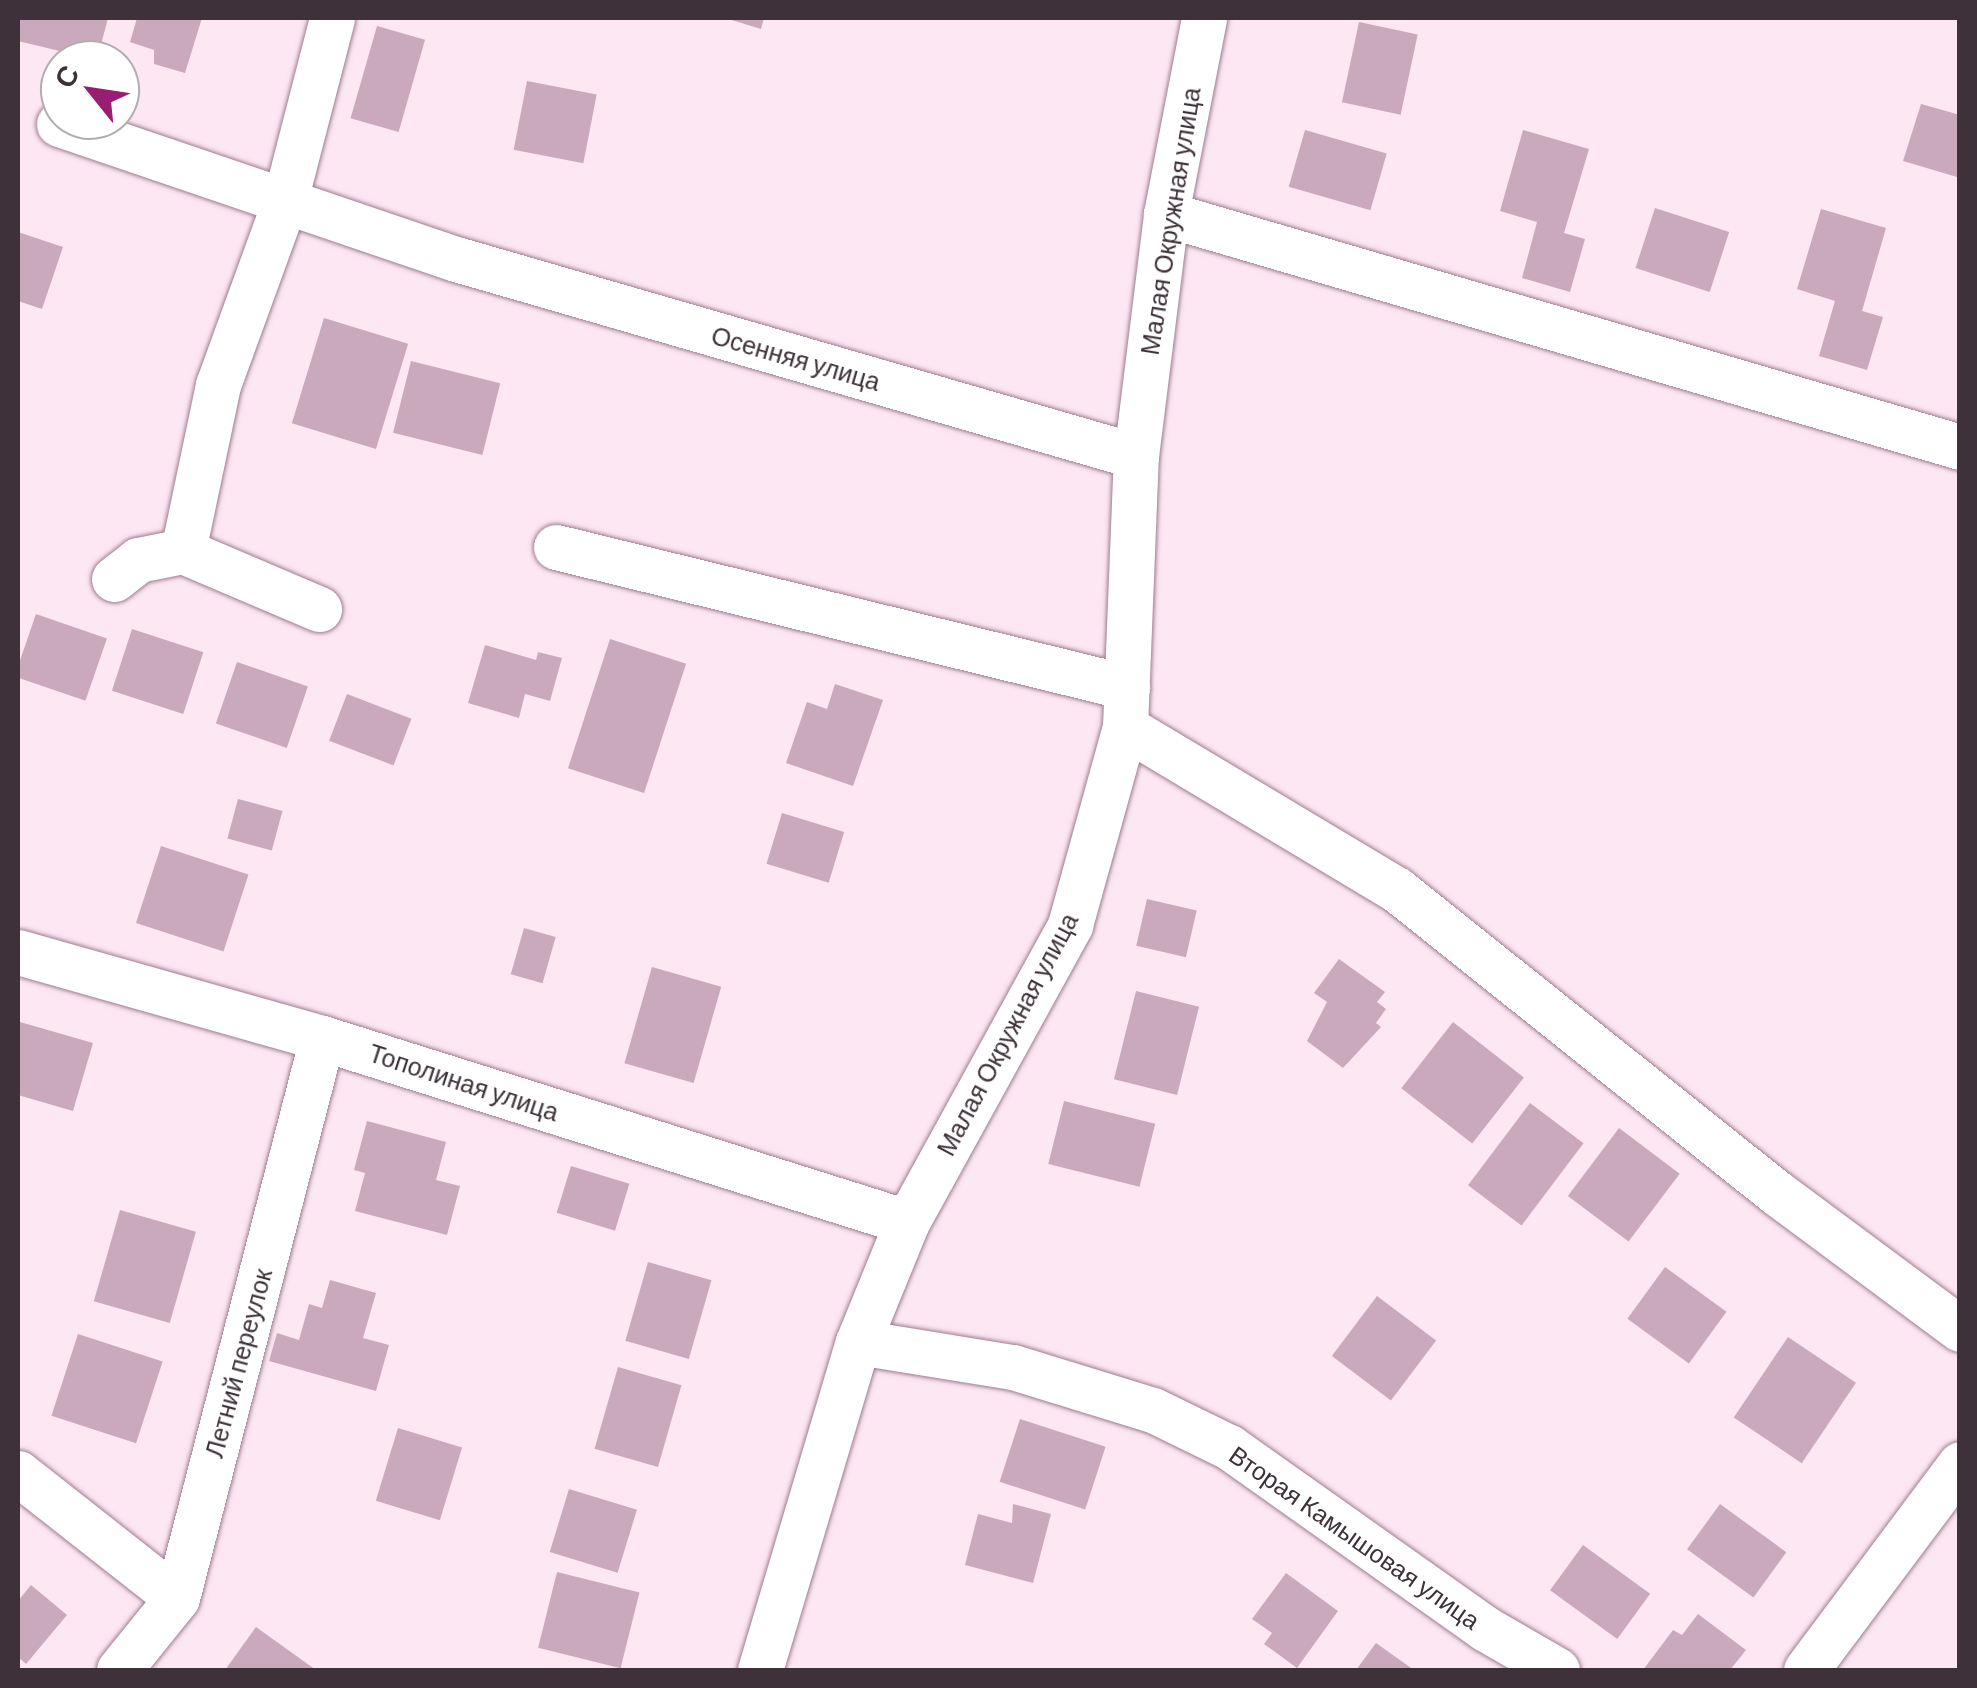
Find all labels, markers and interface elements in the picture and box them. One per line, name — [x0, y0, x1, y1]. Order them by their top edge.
north arrow — [40, 40, 140, 140]
text: С — [46, 59, 86, 93]
street label: Малая Окружная улица — [1134, 85, 1206, 357]
street label: Осенняя улица — [708, 320, 884, 396]
street label: Малая Окружная улица — [930, 908, 1084, 1160]
street label: Тополиная улица — [365, 1037, 563, 1127]
street label: Летний переулок — [198, 1265, 278, 1461]
street label: Вторая Камышовая улица — [1224, 1439, 1486, 1635]

